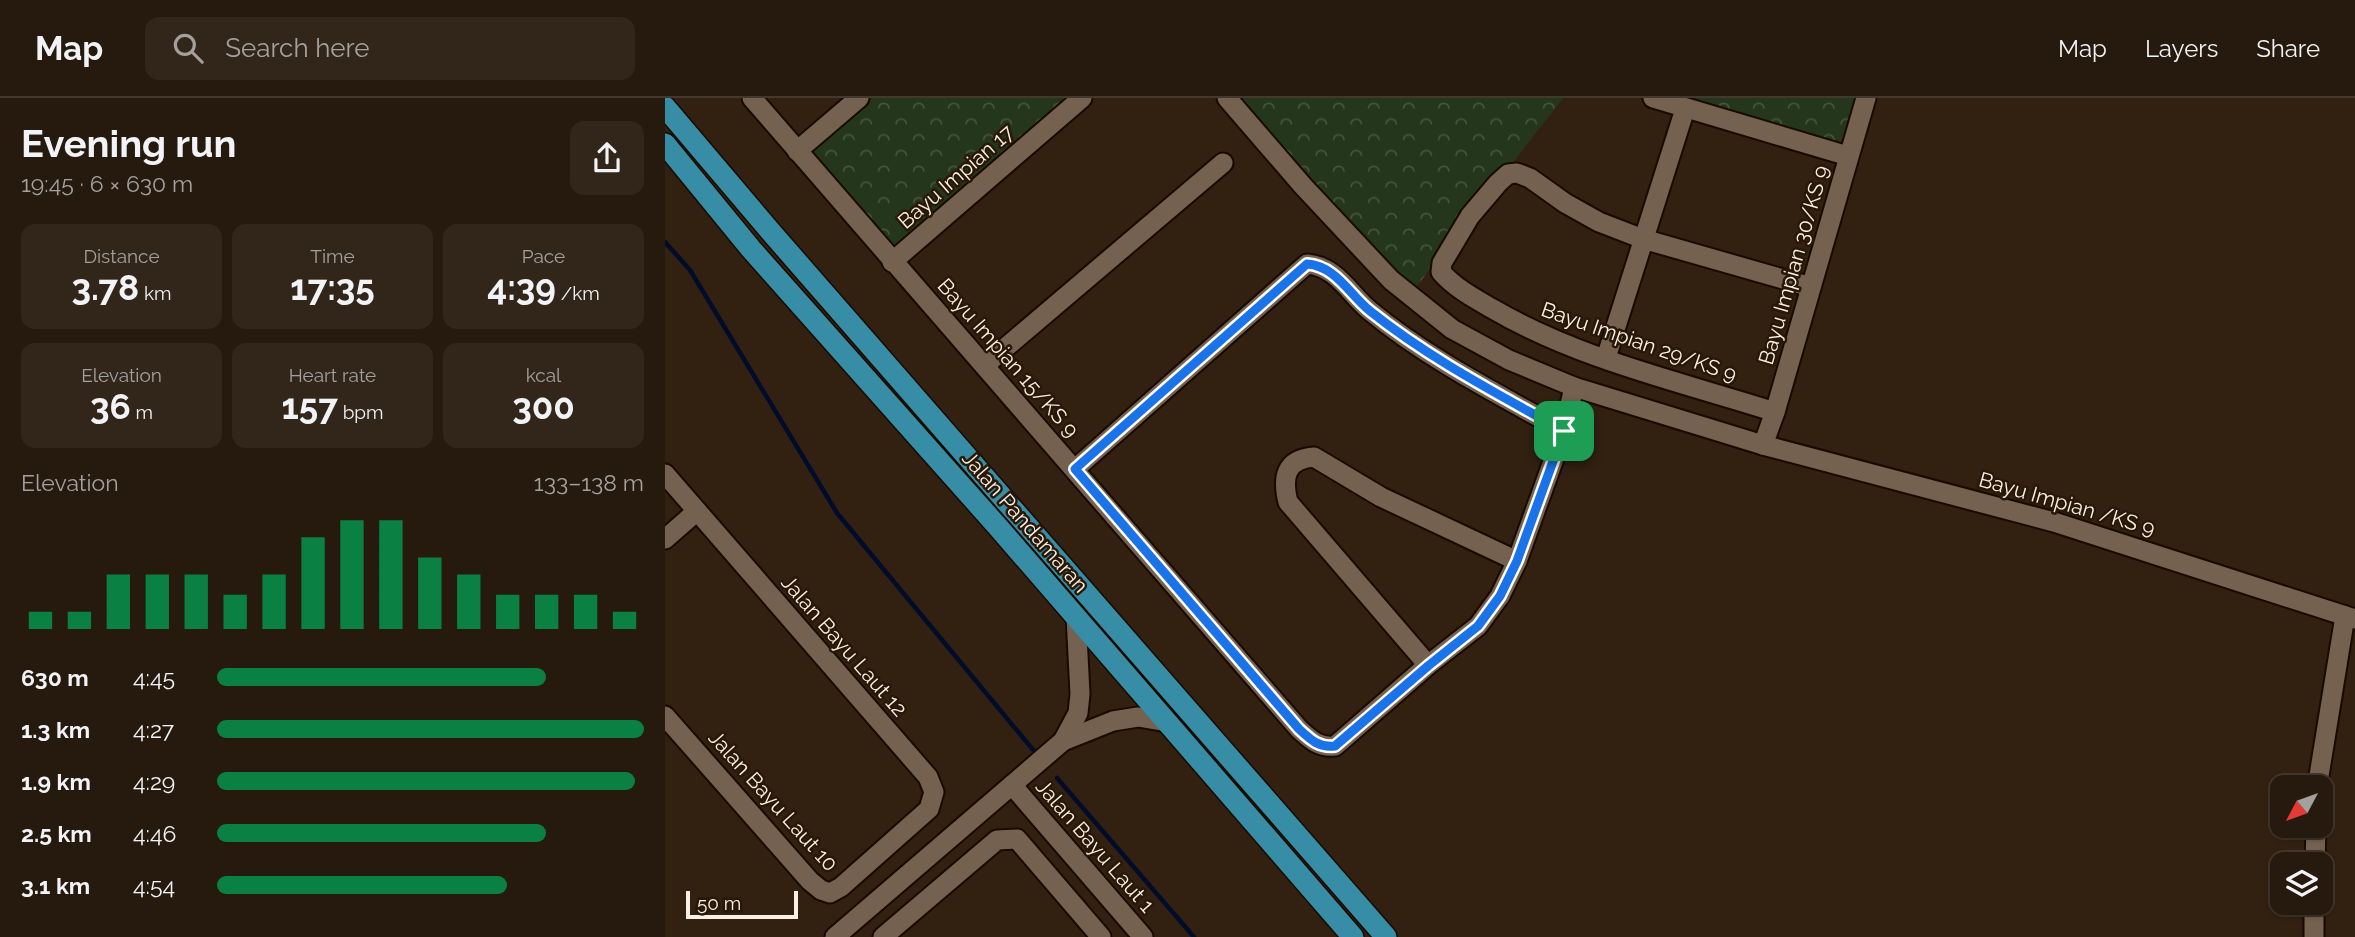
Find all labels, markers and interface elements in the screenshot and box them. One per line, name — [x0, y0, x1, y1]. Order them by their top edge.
search box — [145, 17, 635, 80]
text: Map — [35, 29, 103, 68]
icon: search — [169, 29, 207, 67]
text: Search here — [225, 33, 370, 63]
text: Map — [2058, 34, 2107, 63]
text: Layers — [2145, 34, 2218, 63]
text: Share — [2256, 34, 2320, 63]
street label: Bayu Impian 17 — [893, 119, 1019, 234]
text: Evening run — [21, 121, 236, 166]
button: share — [570, 121, 644, 195]
street label: Bayu Impian 30/KS 9 — [1753, 162, 1834, 367]
text: 19:45 · 6 × 630 m — [21, 170, 193, 197]
text: Distance — [83, 245, 160, 267]
text: Time — [310, 245, 355, 267]
text: Pace — [522, 245, 565, 267]
text: 3.78 — [72, 267, 139, 308]
text: 17:35 — [290, 267, 375, 308]
text: 4:39 — [487, 267, 556, 308]
street label: Bayu Impian 15/KS 9 — [933, 273, 1084, 442]
text: km — [139, 282, 171, 304]
text: /km — [556, 282, 600, 304]
street label: Bayu Impian 29/KS 9 — [1538, 296, 1740, 387]
text: Elevation — [81, 364, 162, 386]
text: Heart rate — [289, 364, 376, 386]
text: kcal — [526, 364, 561, 386]
text: 36 — [90, 386, 131, 427]
text: 157 — [281, 386, 338, 427]
text: 300 — [512, 386, 575, 427]
text: m — [131, 401, 153, 423]
text: bpm — [338, 401, 384, 423]
pin — [1534, 401, 1594, 461]
icon: arrive — [1545, 412, 1583, 450]
street label: Jalan Pandamaran — [957, 446, 1094, 597]
street label: Bayu Impian /KS 9 — [1976, 466, 2158, 541]
text: Elevation — [21, 469, 119, 496]
text: 133–138 m — [534, 469, 644, 496]
street label: Jalan Bayu Laut 12 — [776, 570, 913, 721]
text: 630 m — [21, 664, 89, 691]
text: 4:45 — [133, 664, 175, 691]
text: 1.3 km — [21, 716, 90, 743]
text: 4:27 — [133, 716, 174, 743]
street label: Jalan Bayu Laut 10 — [704, 725, 843, 876]
text: 1.9 km — [21, 768, 91, 795]
text: 4:29 — [133, 768, 175, 795]
street label: Jalan Bayu Laut 1 — [1031, 774, 1160, 917]
north arrow — [2270, 775, 2333, 838]
map controls — [2270, 775, 2333, 915]
text: 2.5 km — [21, 820, 92, 847]
text: 4:46 — [133, 820, 176, 847]
button: layers — [2270, 852, 2333, 915]
text: 3.1 km — [21, 872, 90, 899]
text: 4:54 — [133, 872, 175, 899]
scale bar — [686, 888, 798, 920]
text: 50 m — [697, 892, 741, 914]

